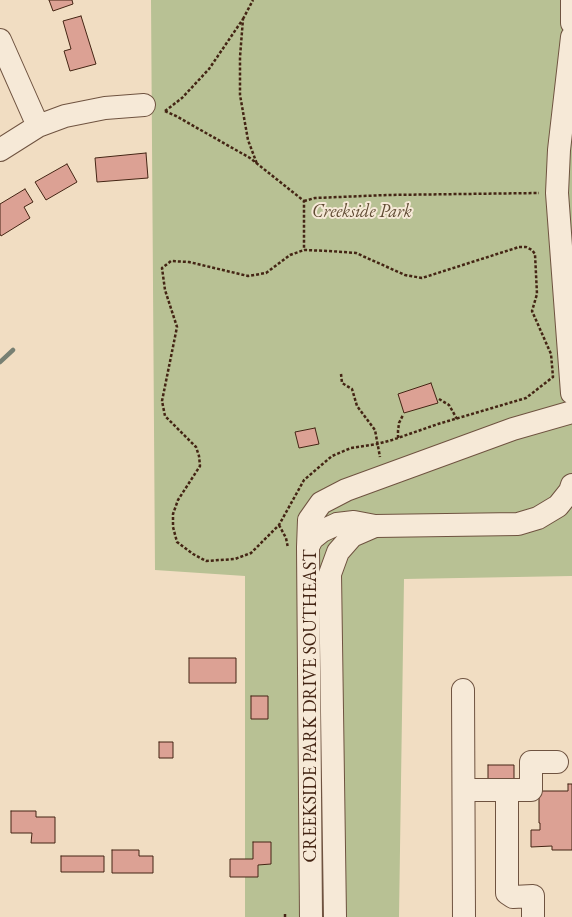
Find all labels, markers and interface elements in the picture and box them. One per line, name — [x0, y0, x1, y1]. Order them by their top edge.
park label: Creekside Park — [312, 201, 412, 223]
street label: CREEKSIDE PARK DRIVE SOUTHEAST — [300, 550, 322, 862]

